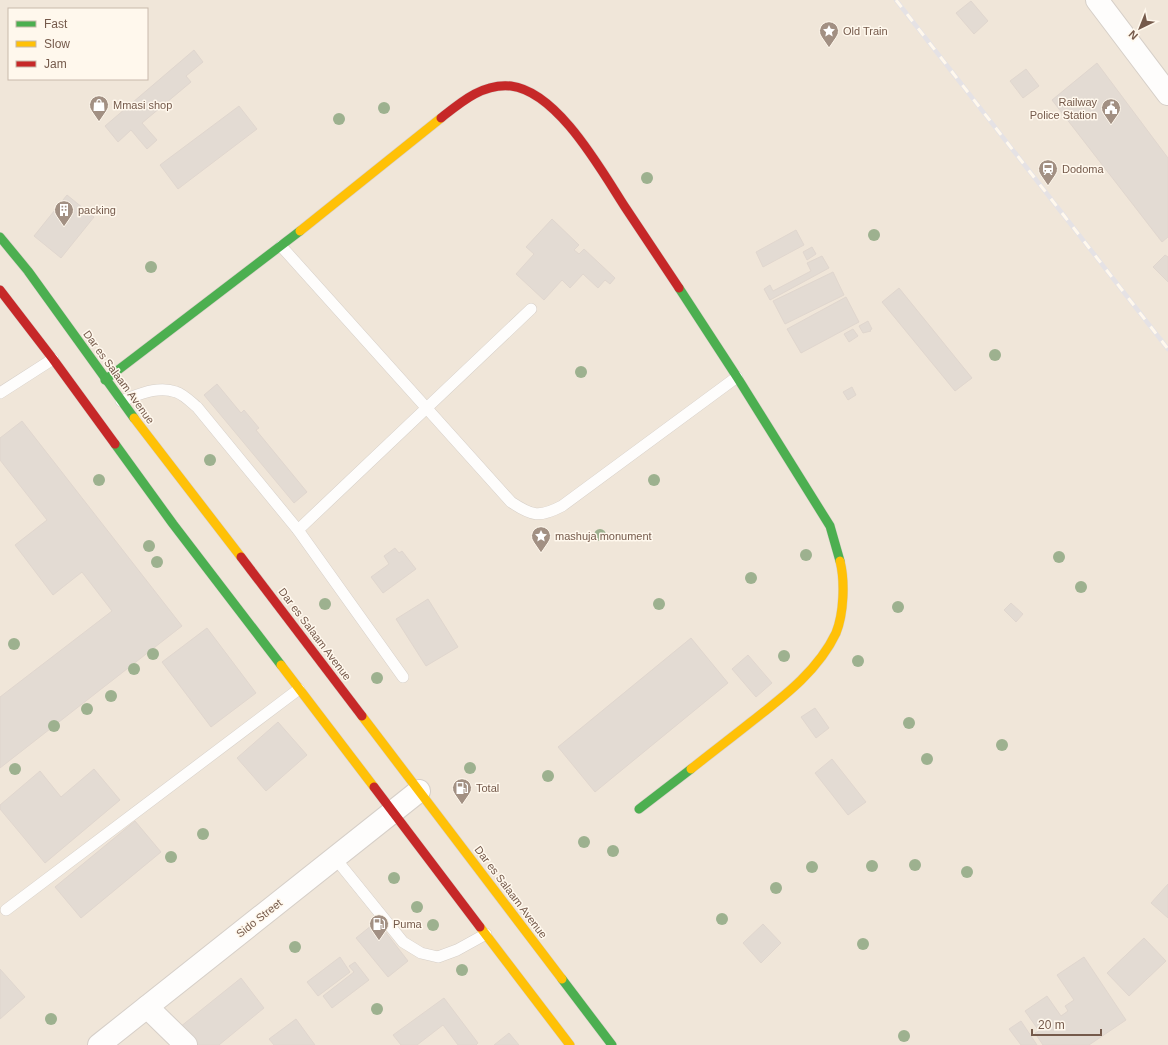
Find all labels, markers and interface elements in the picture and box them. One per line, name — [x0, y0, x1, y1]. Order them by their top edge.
legend — [8, 8, 148, 80]
north arrow — [1120, 8, 1160, 48]
text: Fast — [44, 17, 68, 31]
place icon: Old Train — [818, 20, 840, 48]
place label: Old Train — [843, 25, 888, 37]
text: N — [1126, 28, 1140, 42]
text: Slow — [44, 37, 70, 51]
text: Jam — [44, 57, 67, 71]
shop icon: Mmasi shop — [88, 94, 110, 122]
place label: Railway Police Station — [1030, 96, 1097, 121]
public building icon: Railway Police Station — [1100, 97, 1122, 125]
place label: Mmasi shop — [113, 99, 172, 111]
station icon: Dodoma — [1037, 158, 1059, 186]
place label: Dodoma — [1062, 163, 1104, 175]
building icon: packing — [53, 199, 75, 227]
place label: packing — [78, 204, 116, 216]
street label: Dar es Salaam Avenue — [81, 328, 157, 426]
place icon: mashuja monument — [530, 525, 552, 553]
place label: mashuja monument — [555, 530, 652, 542]
street label: Dar es Salaam Avenue — [276, 586, 354, 682]
fuel station icon: Total — [451, 777, 473, 805]
place label: Total — [476, 782, 499, 794]
street label: Dar es Salaam Avenue — [472, 844, 550, 940]
street label: Sido Street — [234, 897, 284, 939]
fuel station icon: Puma — [368, 913, 390, 941]
place label: Puma — [393, 918, 423, 930]
scale bar — [1032, 1011, 1101, 1037]
text: 20 m — [1038, 1018, 1065, 1032]

